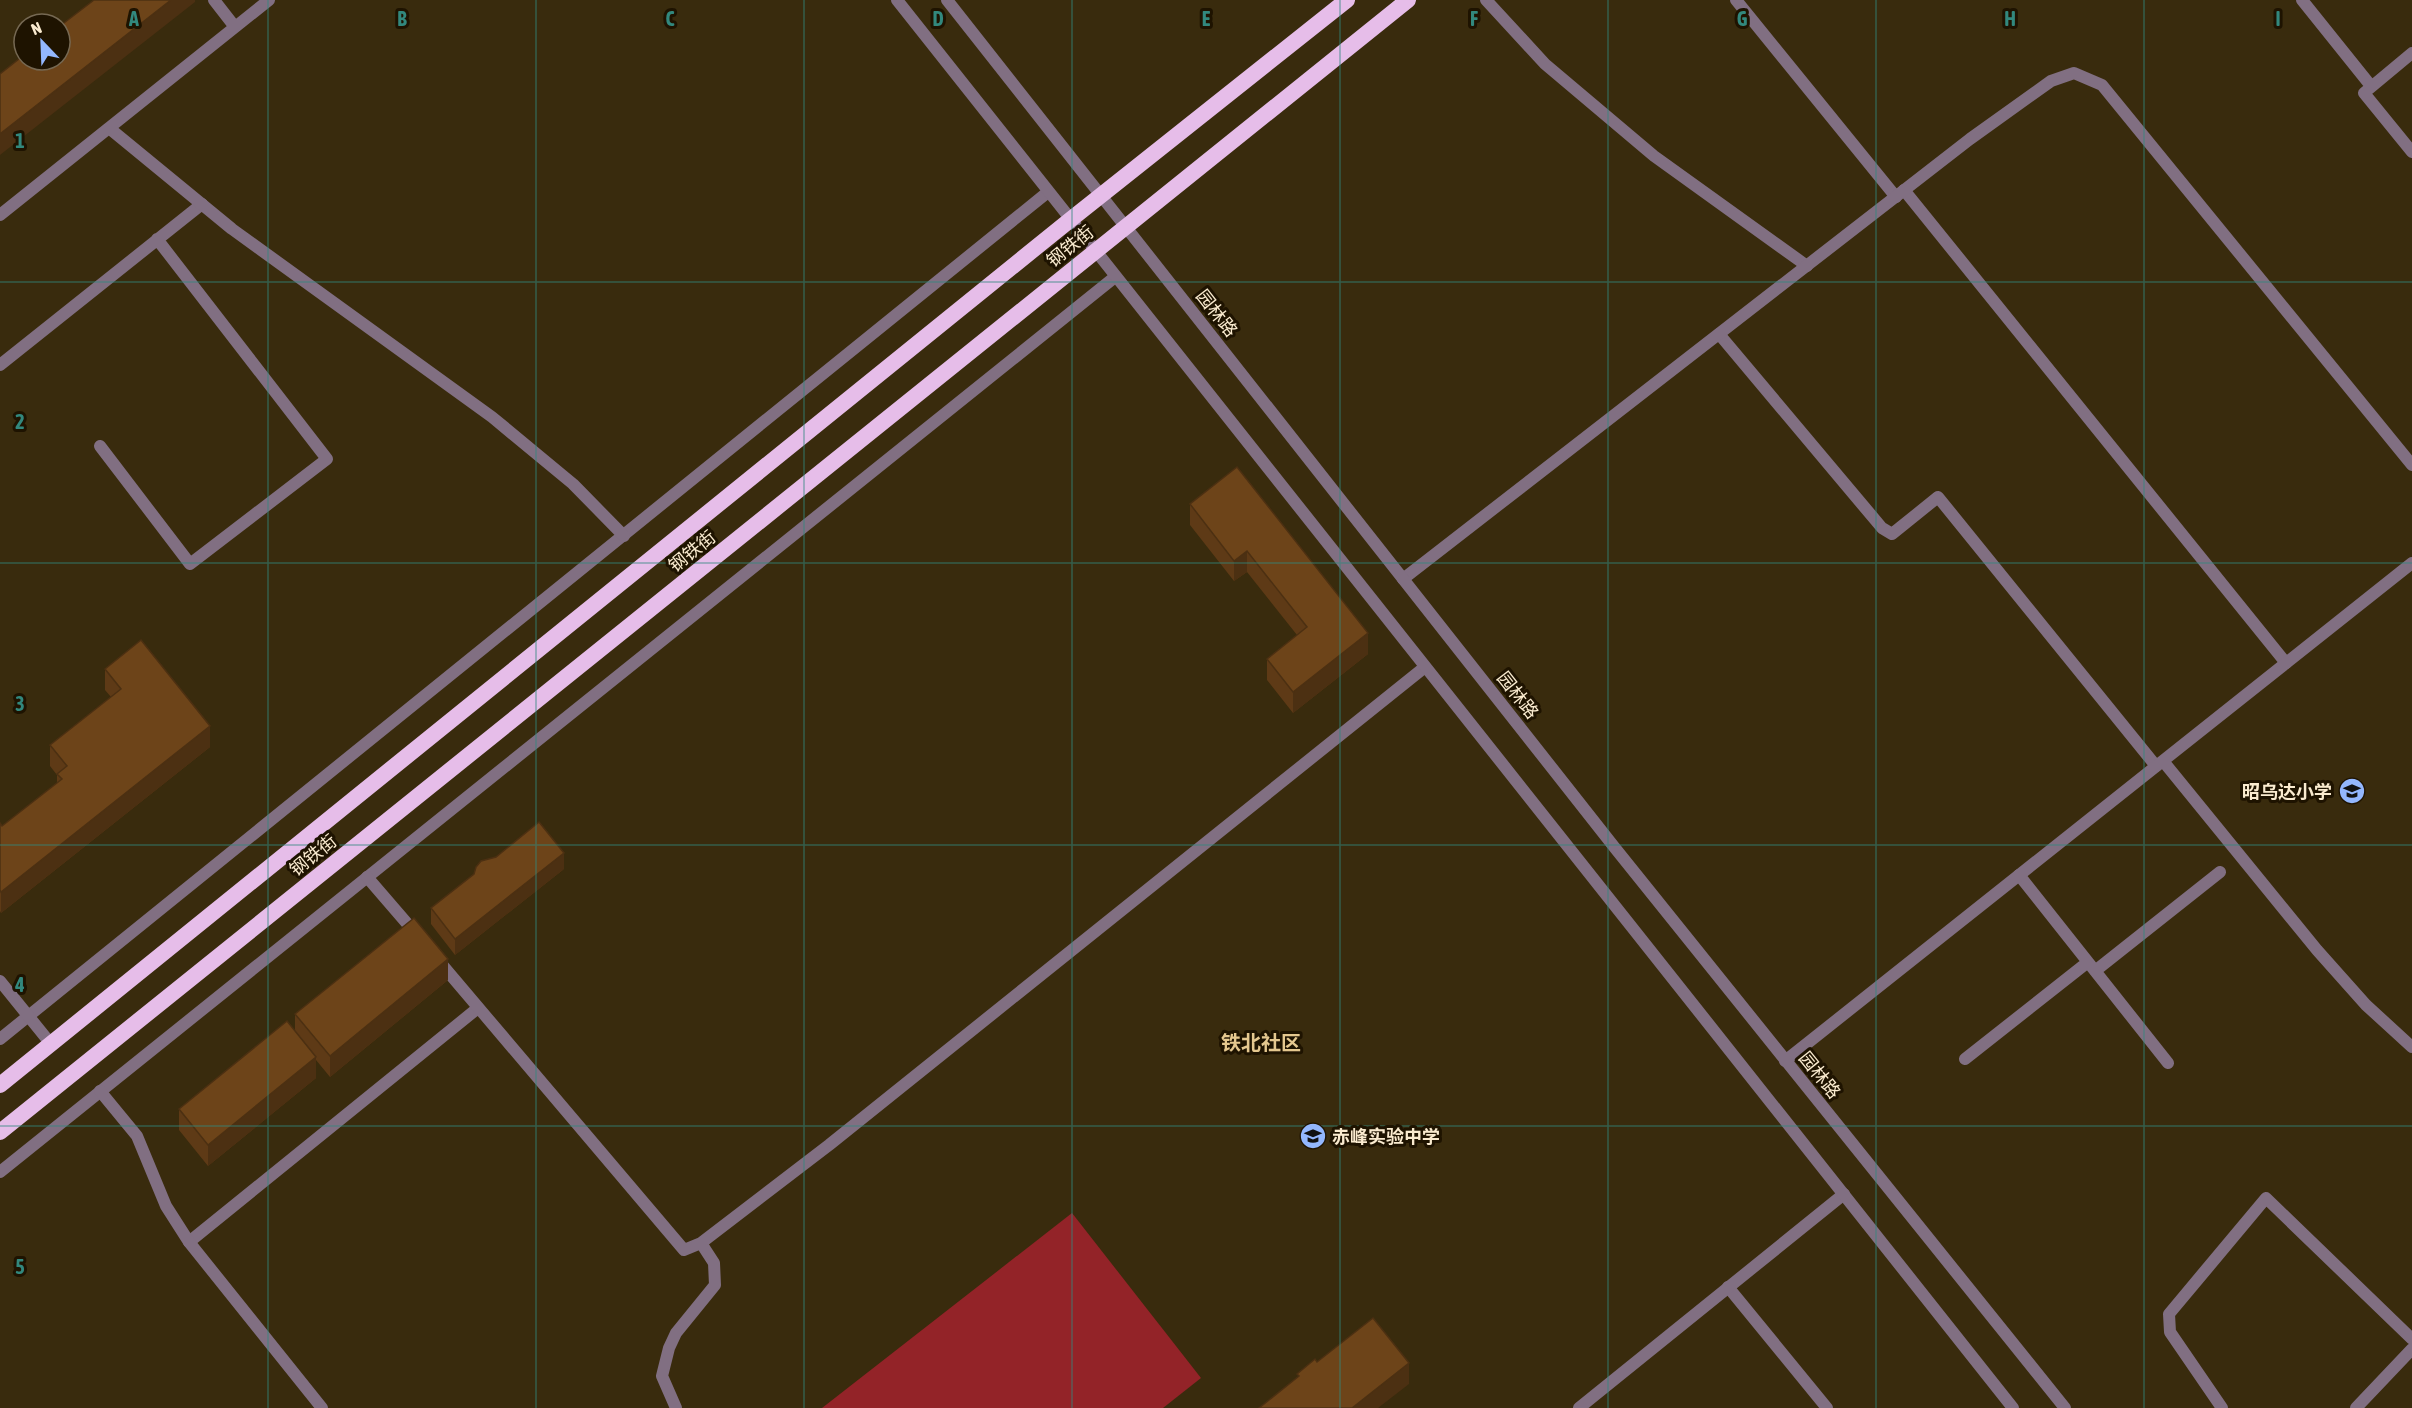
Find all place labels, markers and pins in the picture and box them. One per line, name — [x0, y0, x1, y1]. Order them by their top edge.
school or university icon: 昭乌达小学 — [2337, 776, 2367, 806]
place label: 昭乌达小学 — [2242, 781, 2332, 802]
school or university icon: 赤峰实验中学 — [1298, 1121, 1328, 1151]
place label: 赤峰实验中学 — [1332, 1126, 1440, 1147]

